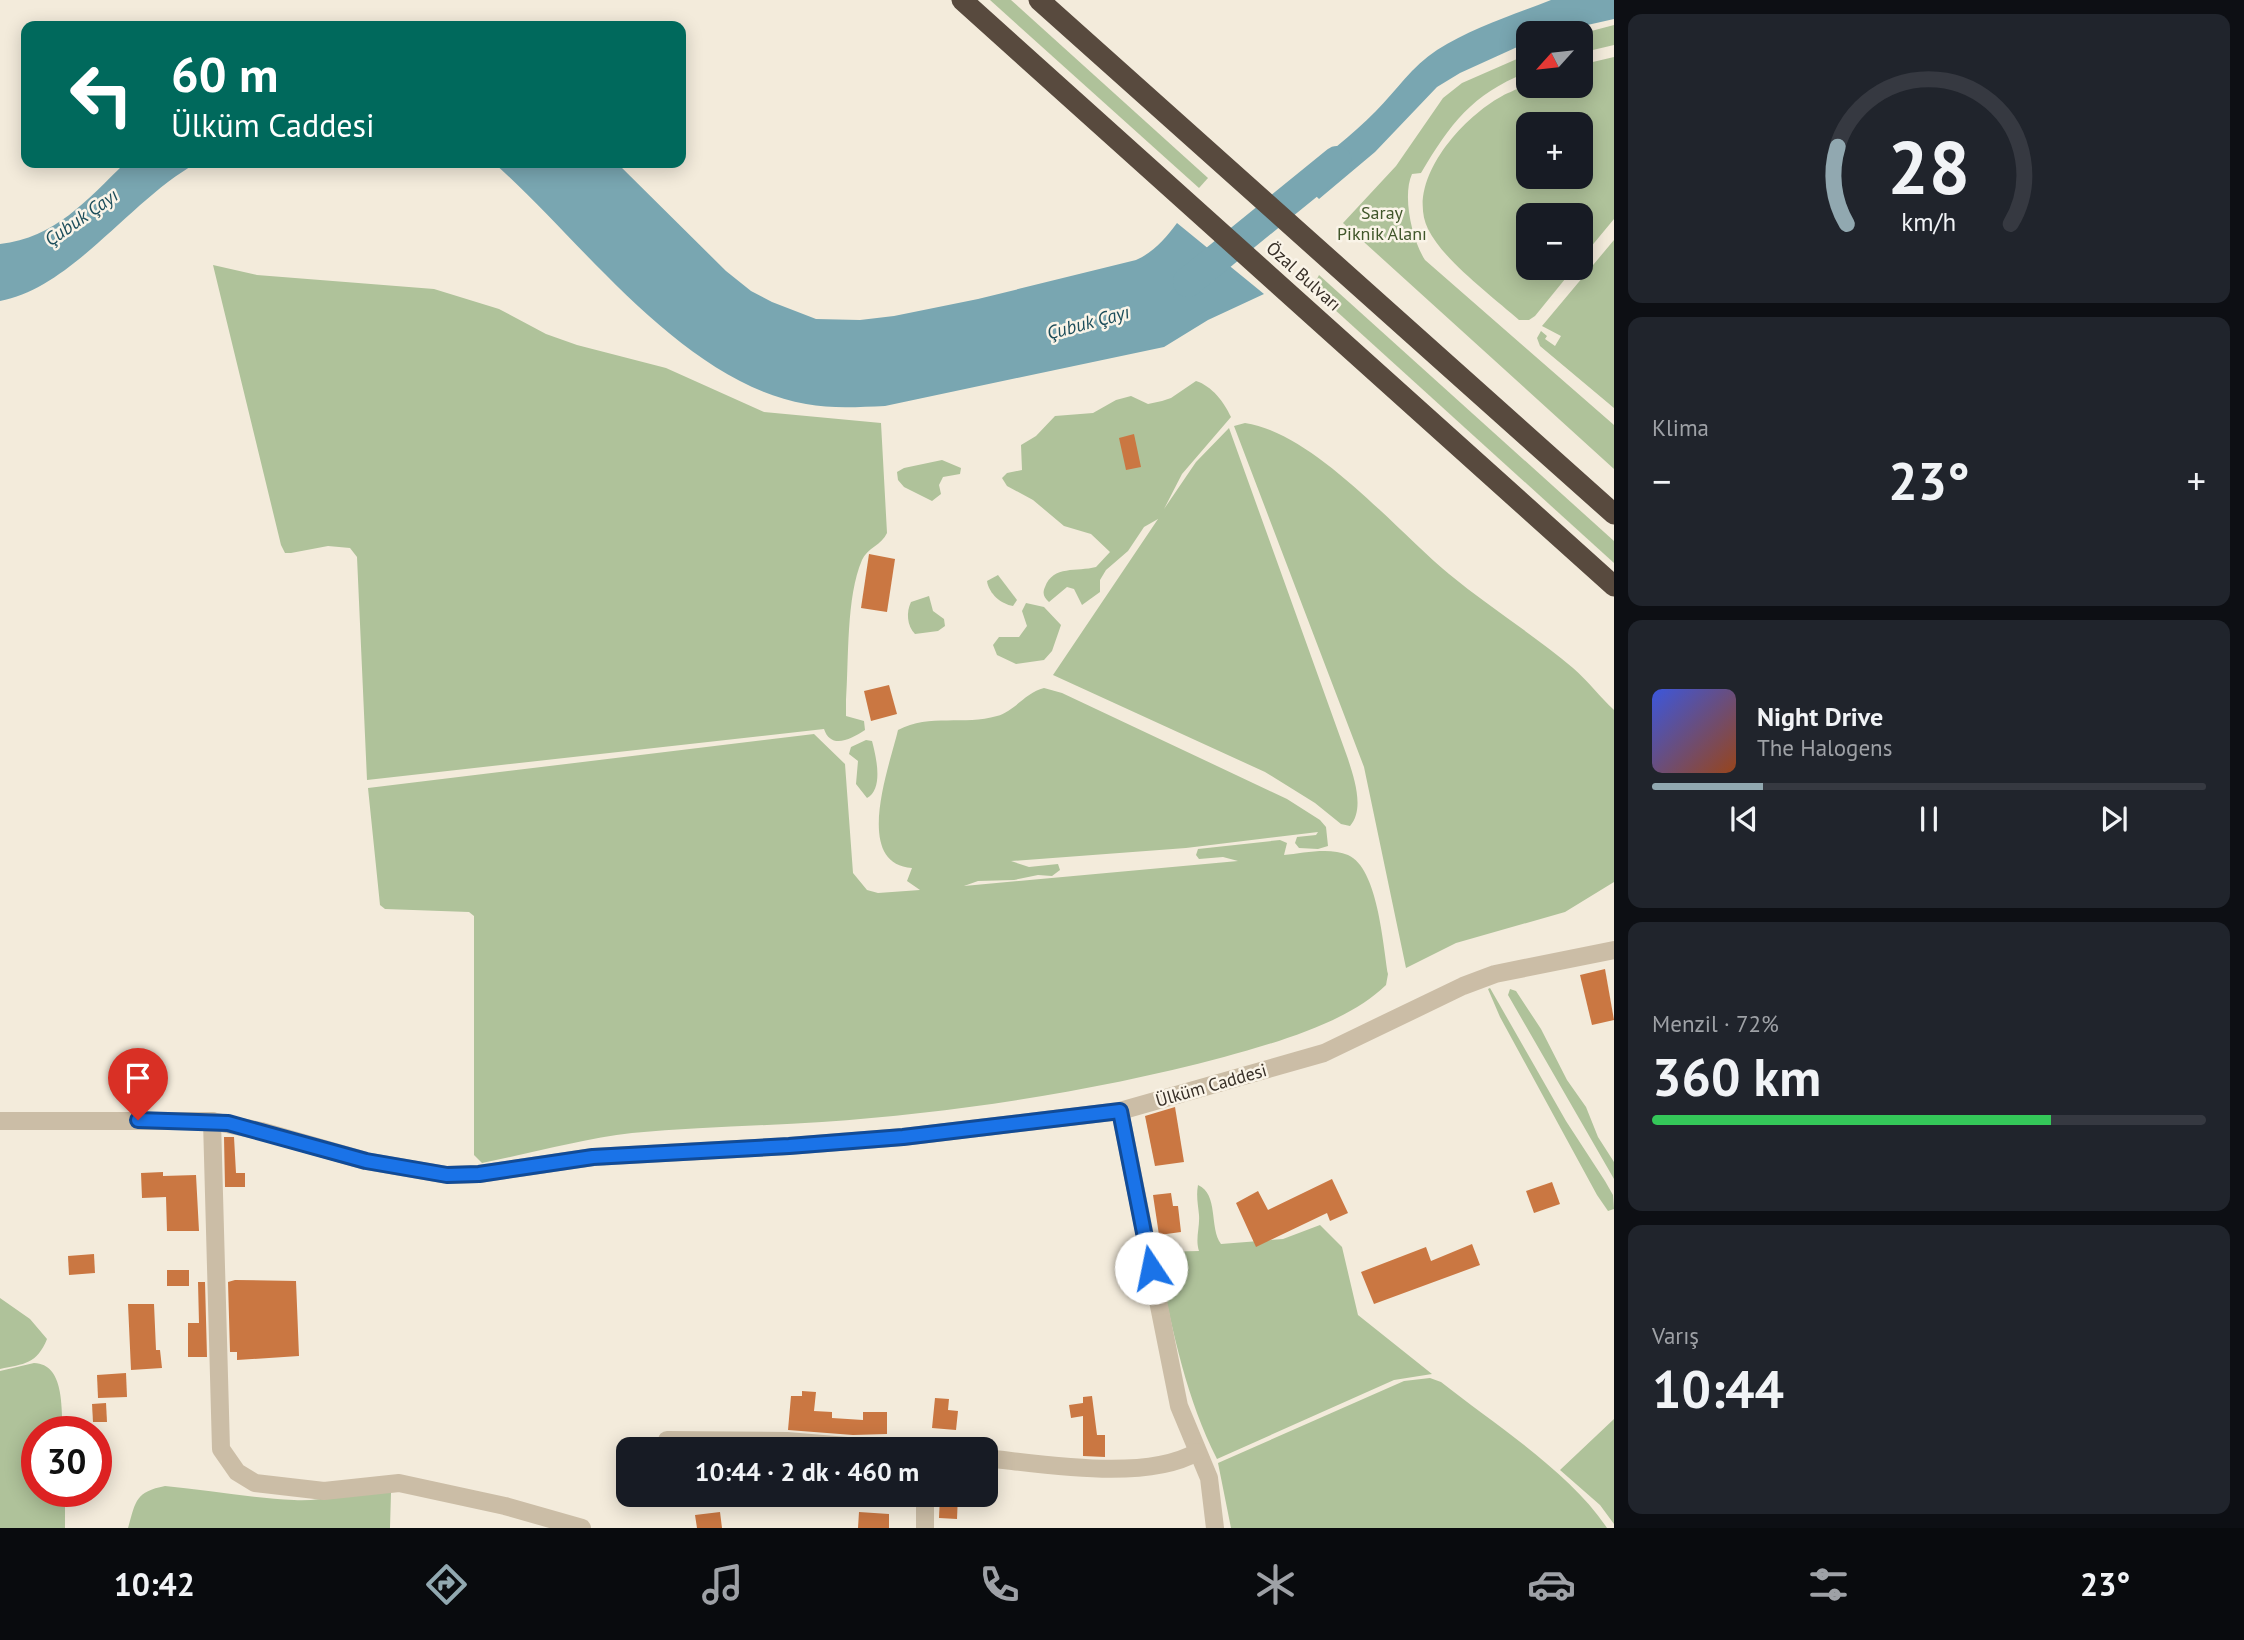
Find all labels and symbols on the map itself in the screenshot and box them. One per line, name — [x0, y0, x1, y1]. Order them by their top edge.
north arrow — [1516, 21, 1592, 98]
water label: Çubuk Çayı — [40, 183, 122, 251]
park label: Saray Piknik Alanı — [1337, 201, 1427, 245]
street label: Özal Bulvarı — [1262, 236, 1346, 316]
water label: Çubuk Çayı — [1044, 299, 1132, 345]
pin — [108, 1048, 168, 1120]
street label: Ülküm Caddesi — [1153, 1058, 1269, 1112]
position arrow — [1114, 1231, 1188, 1305]
speed limit sign: 30 — [21, 1416, 112, 1507]

